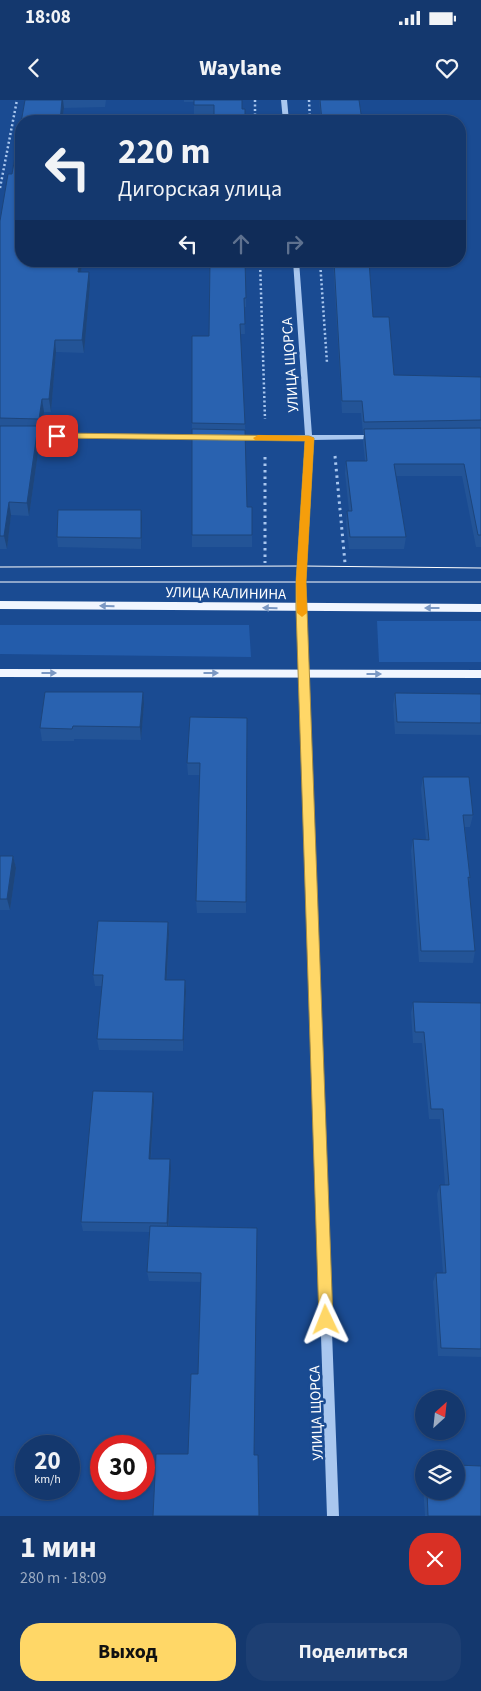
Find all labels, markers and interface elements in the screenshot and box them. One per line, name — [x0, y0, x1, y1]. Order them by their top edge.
text: 18:08 — [25, 4, 71, 31]
text: Waylane — [199, 52, 282, 84]
icon: back — [20, 54, 48, 82]
icon: heart — [433, 54, 461, 82]
text: 220 m — [118, 127, 210, 177]
icon: left — [35, 135, 100, 200]
text: Дигорская улица — [118, 173, 282, 205]
icon: left — [174, 230, 202, 258]
icon: ahead — [227, 230, 255, 258]
icon: right — [280, 230, 308, 258]
street label: УЛИЦА ЩОРСА — [277, 316, 304, 413]
pin — [36, 415, 78, 457]
icon: arrive — [43, 422, 71, 450]
street label: УЛИЦА КАЛИНИНА — [165, 582, 287, 605]
one-way arrow — [99, 602, 115, 610]
one-way arrow — [262, 604, 278, 612]
one-way arrow — [424, 604, 440, 612]
one-way arrow — [41, 669, 57, 677]
one-way arrow — [203, 669, 219, 677]
one-way arrow — [366, 670, 382, 678]
position arrow — [299, 1293, 351, 1345]
street label: УЛИЦА ЩОРСА — [304, 1364, 329, 1461]
north arrow — [415, 1390, 465, 1440]
map controls — [415, 1390, 465, 1500]
speed limit sign: 30 — [90, 1435, 155, 1500]
text: 20 — [34, 1443, 61, 1479]
button: layers — [415, 1450, 465, 1500]
text: km/h — [34, 1471, 61, 1488]
text: 1 мин — [20, 1526, 97, 1569]
button: close — [409, 1533, 461, 1585]
text: 280 m · 18:09 — [20, 1567, 107, 1589]
button: Выход — [20, 1623, 236, 1681]
button: Поделиться — [246, 1623, 461, 1681]

